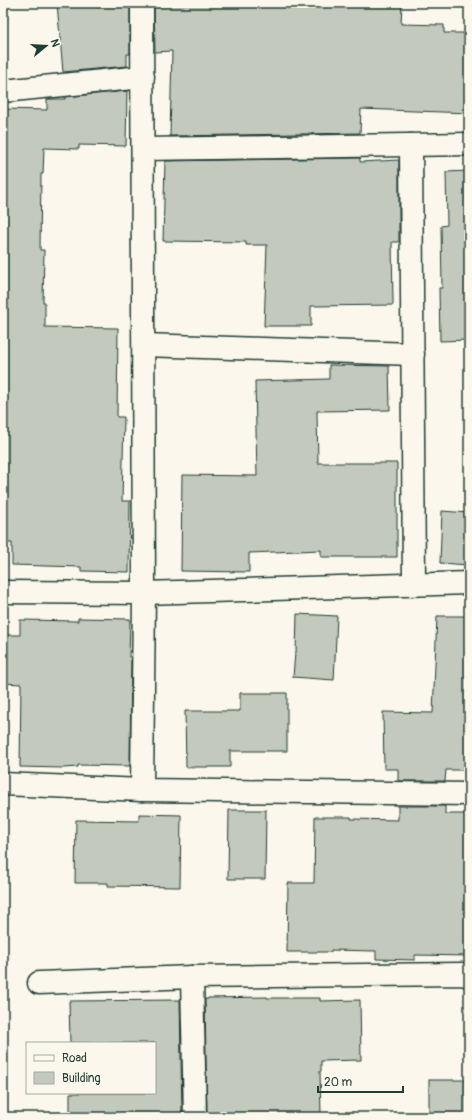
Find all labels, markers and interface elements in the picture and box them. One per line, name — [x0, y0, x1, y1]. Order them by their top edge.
north arrow — [26, 26, 66, 66]
text: N — [48, 38, 63, 49]
legend — [26, 1042, 156, 1094]
text: Road — [62, 1051, 87, 1066]
scale bar — [318, 1068, 403, 1094]
text: Building — [62, 1071, 101, 1086]
text: 20 m — [324, 1075, 353, 1090]

